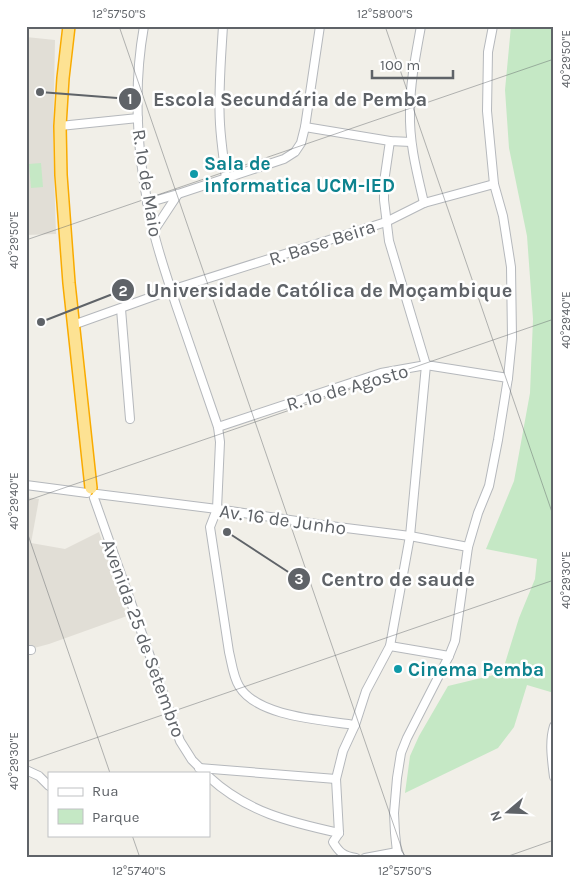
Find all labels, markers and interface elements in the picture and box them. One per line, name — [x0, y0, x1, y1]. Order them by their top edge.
text: 12°57'50"S — [92, 7, 146, 21]
text: 12°58'00"S — [357, 7, 413, 21]
text: 40°29'50"E — [559, 30, 573, 88]
scale bar — [372, 48, 454, 80]
text: 100 m — [380, 56, 420, 74]
callout: Escola Secundária de Pemba — [117, 82, 437, 117]
text: Escola Secundária de Pemba — [153, 88, 427, 111]
text: 1 — [127, 90, 133, 108]
street label: R. 1º de Maio — [128, 128, 166, 239]
place label: Sala de informatica UCM-IED — [204, 153, 395, 197]
marker: Sala de informatica UCM-IED — [188, 168, 200, 180]
text: 40°29'50"E — [7, 211, 21, 269]
street label: R. Base Beira — [266, 215, 378, 271]
callout: Universidade Católica de Moçambique — [111, 273, 522, 308]
text: Universidade Católica de Moçambique — [146, 279, 512, 302]
text: 2 — [118, 282, 128, 300]
text: 40°29'40"E — [559, 291, 573, 349]
street label: R. 1º de Agosto — [284, 360, 411, 416]
text: 40°29'40"E — [7, 472, 21, 530]
street label: Av. 16 de Junho — [218, 500, 348, 540]
street label: Avenida 25 de Setembro — [97, 536, 189, 740]
text: 40°29'30"E — [559, 551, 573, 609]
callout: Centro de saude — [286, 561, 485, 596]
text: Centro de saude — [321, 568, 475, 591]
text: 3 — [294, 570, 304, 588]
place label: Cinema Pemba — [408, 659, 544, 681]
marker: Cinema Pemba — [392, 663, 404, 675]
text: 40°29'30"E — [7, 732, 21, 790]
legend — [48, 772, 210, 836]
text: Rua — [92, 782, 119, 800]
north arrow — [482, 786, 532, 836]
text: Parque — [92, 808, 140, 826]
text: N — [487, 809, 506, 824]
text: 12°57'40"S — [112, 864, 166, 878]
text: 12°57'50"S — [378, 864, 432, 878]

